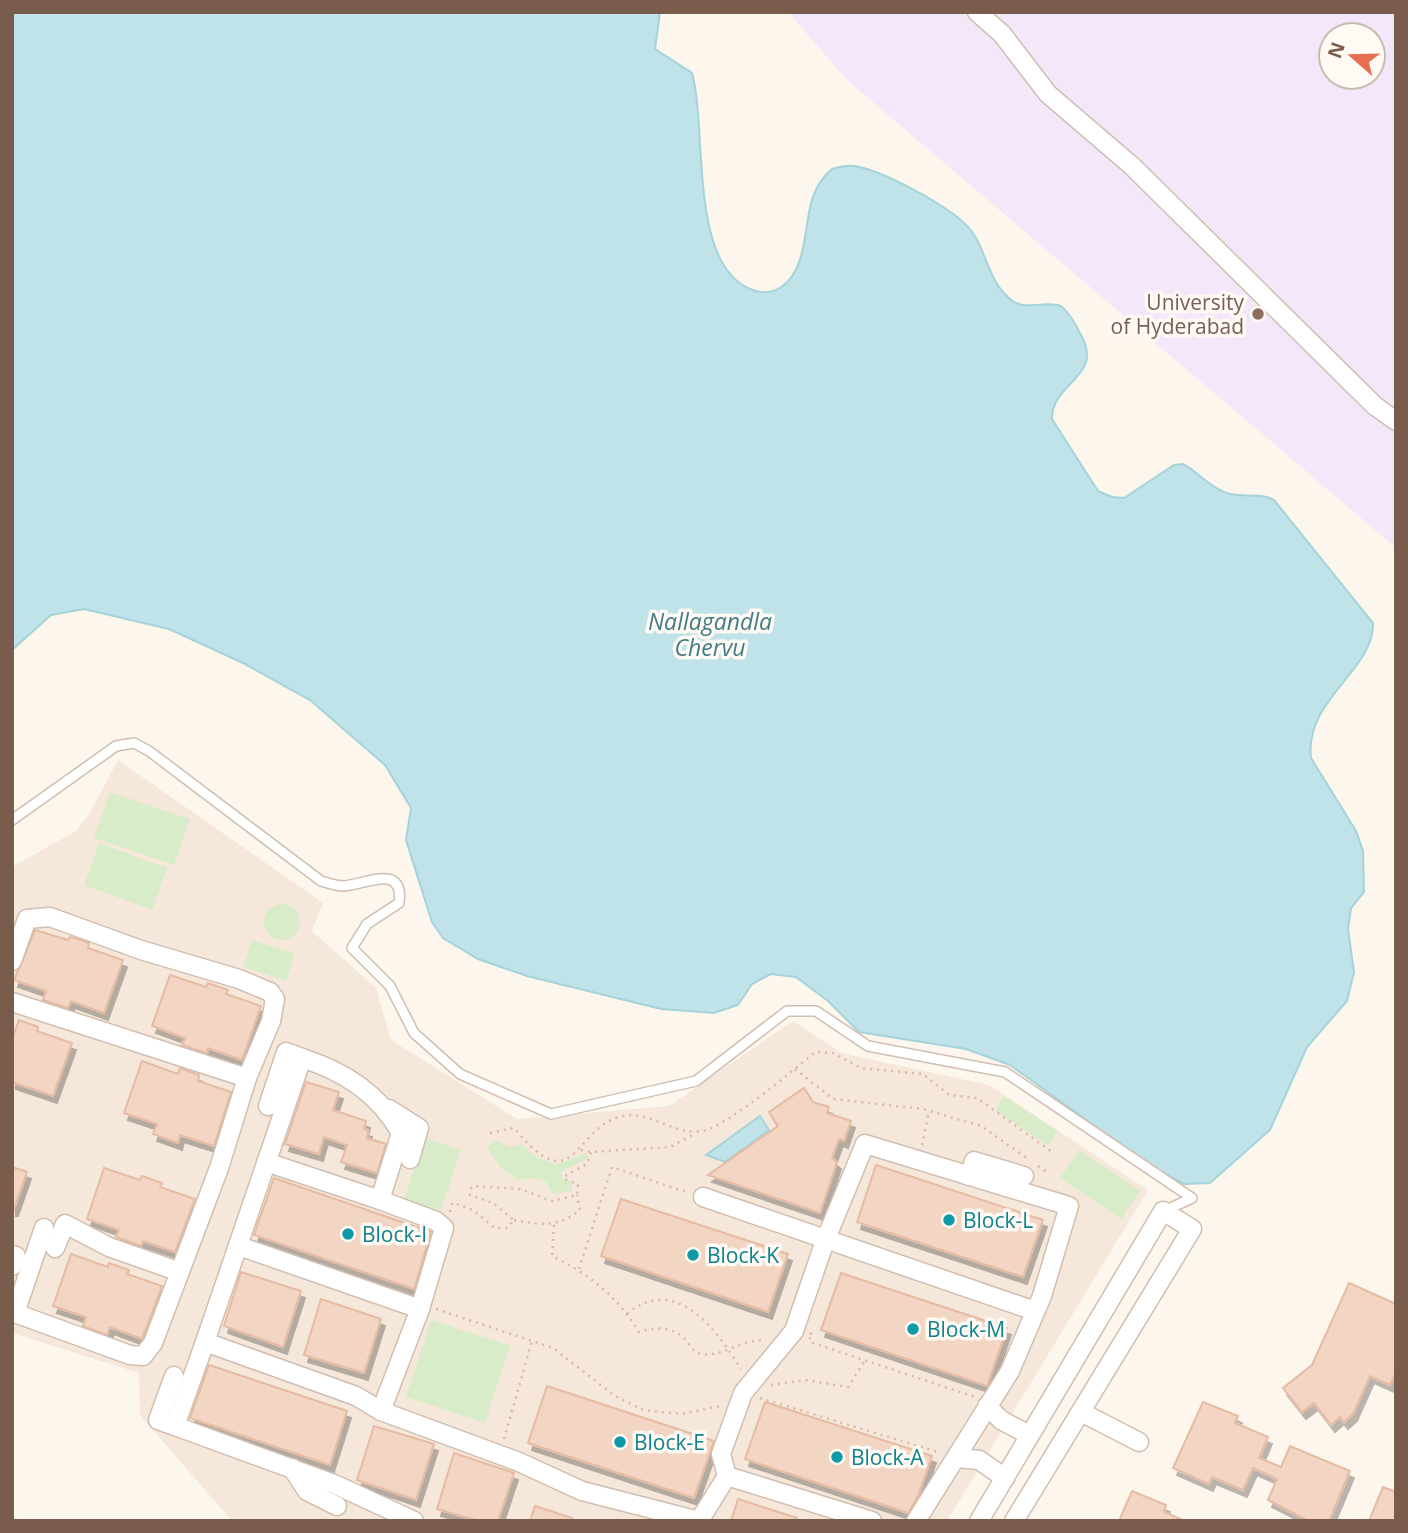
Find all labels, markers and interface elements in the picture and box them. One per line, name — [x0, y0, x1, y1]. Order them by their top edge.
north arrow — [1317, 21, 1387, 91]
text: N — [1321, 38, 1351, 62]
place label: University of Hyderabad — [1111, 288, 1244, 340]
marker: University of Hyderabad — [1250, 306, 1266, 322]
water label: Nallagandla Chervu — [648, 605, 772, 663]
place label: Block-L — [963, 1206, 1033, 1234]
marker: Block-L — [941, 1212, 957, 1228]
place label: Block-I — [362, 1220, 427, 1248]
marker: Block-I — [340, 1226, 356, 1242]
place label: Block-K — [707, 1241, 779, 1269]
marker: Block-K — [685, 1247, 701, 1263]
place label: Block-M — [927, 1315, 1005, 1343]
marker: Block-M — [905, 1321, 921, 1337]
place label: Block-E — [634, 1428, 705, 1456]
marker: Block-E — [612, 1434, 628, 1450]
place label: Block-A — [851, 1443, 924, 1471]
marker: Block-A — [829, 1449, 845, 1465]

